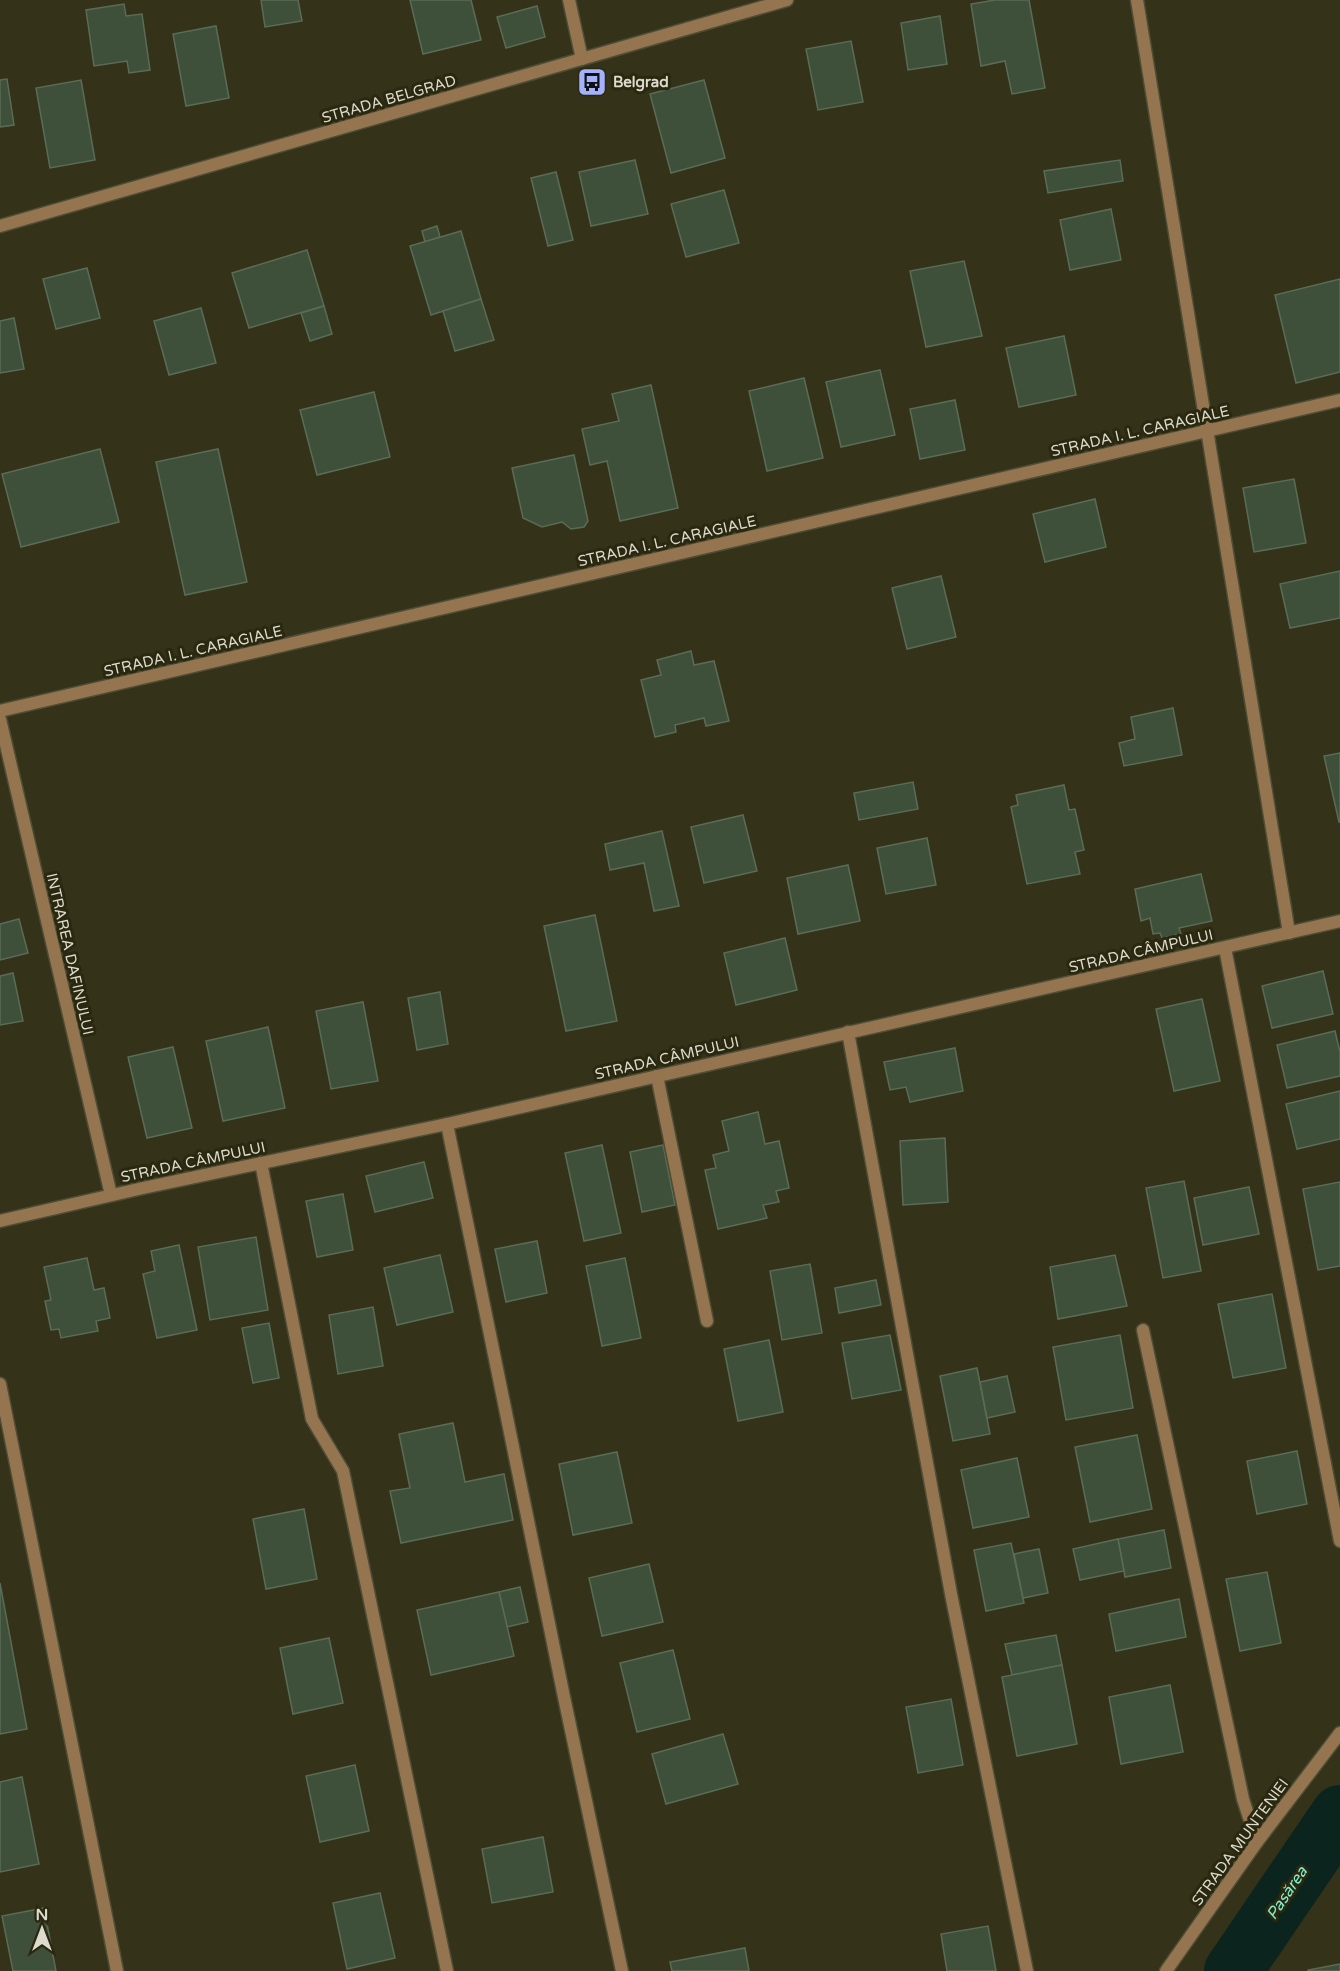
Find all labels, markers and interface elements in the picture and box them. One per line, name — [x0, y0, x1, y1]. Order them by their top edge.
bus stop icon: Belgrad — [576, 66, 608, 98]
street label: STRADA BELGRAD — [320, 71, 458, 127]
place label: Belgrad — [613, 73, 669, 92]
street label: STRADA I. L. CARAGIALE — [1049, 402, 1231, 460]
street label: STRADA I. L. CARAGIALE — [576, 512, 758, 570]
street label: STRADA I. L. CARAGIALE — [102, 622, 284, 680]
street label: INTRAREA DAFINULUI — [43, 871, 97, 1037]
street label: STRADA CÂMPULUI — [1067, 926, 1215, 976]
street label: STRADA CÂMPULUI — [593, 1033, 741, 1083]
street label: STRADA CÂMPULUI — [119, 1138, 267, 1186]
street label: STRADA MUNTENIEI — [1188, 1775, 1292, 1909]
water label: Pasărea — [1262, 1862, 1313, 1923]
north arrow — [12, 1899, 72, 1959]
text: N — [36, 1905, 48, 1925]

